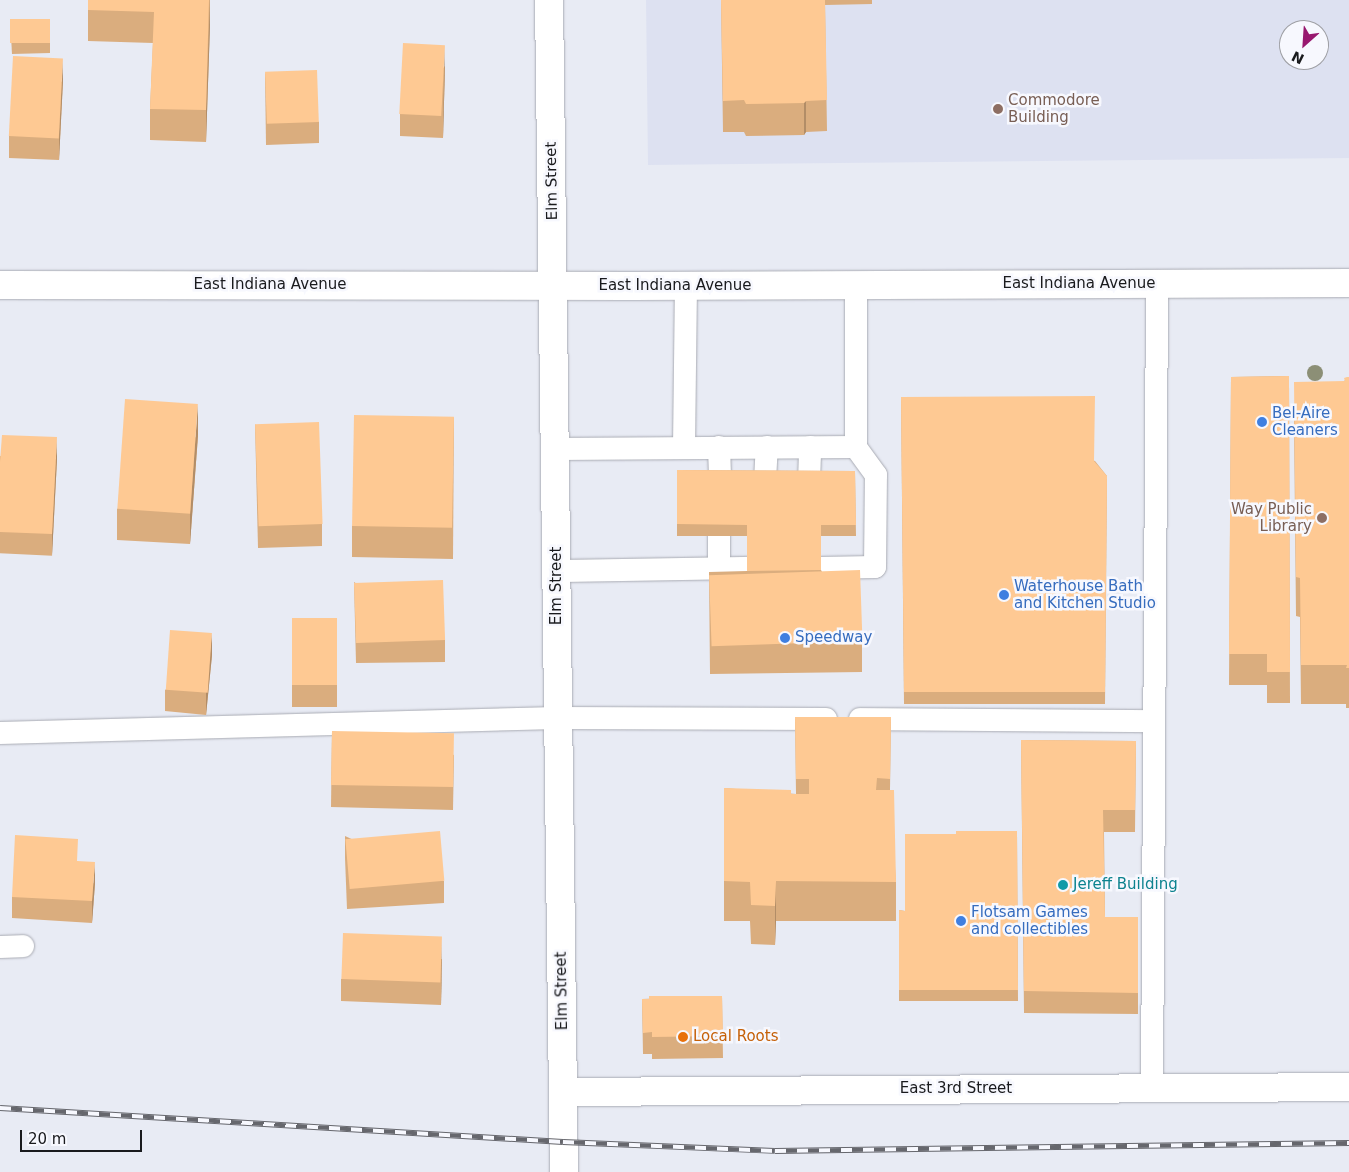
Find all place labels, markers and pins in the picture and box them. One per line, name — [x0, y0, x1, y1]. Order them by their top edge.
place label: Commodore Building — [1008, 91, 1100, 126]
marker: Commodore Building — [992, 103, 1004, 115]
place label: Bel-Aire Cleaners — [1272, 404, 1338, 439]
marker: Bel-Aire Cleaners — [1256, 416, 1268, 428]
place label: Way Public Library — [1231, 500, 1312, 535]
marker: Way Public Library — [1316, 512, 1328, 524]
place label: Waterhouse Bath and Kitchen Studio — [1014, 577, 1156, 612]
marker: Waterhouse Bath and Kitchen Studio — [998, 589, 1010, 601]
place label: Speedway — [795, 629, 872, 647]
marker: Speedway — [779, 632, 791, 644]
place label: Jereff Building — [1073, 876, 1178, 894]
marker: Jereff Building — [1057, 879, 1069, 891]
place label: Flotsam Games and collectibles — [971, 903, 1088, 938]
marker: Flotsam Games and collectibles — [955, 915, 967, 927]
place label: Local Roots — [693, 1028, 778, 1046]
marker: Local Roots — [677, 1031, 689, 1043]

